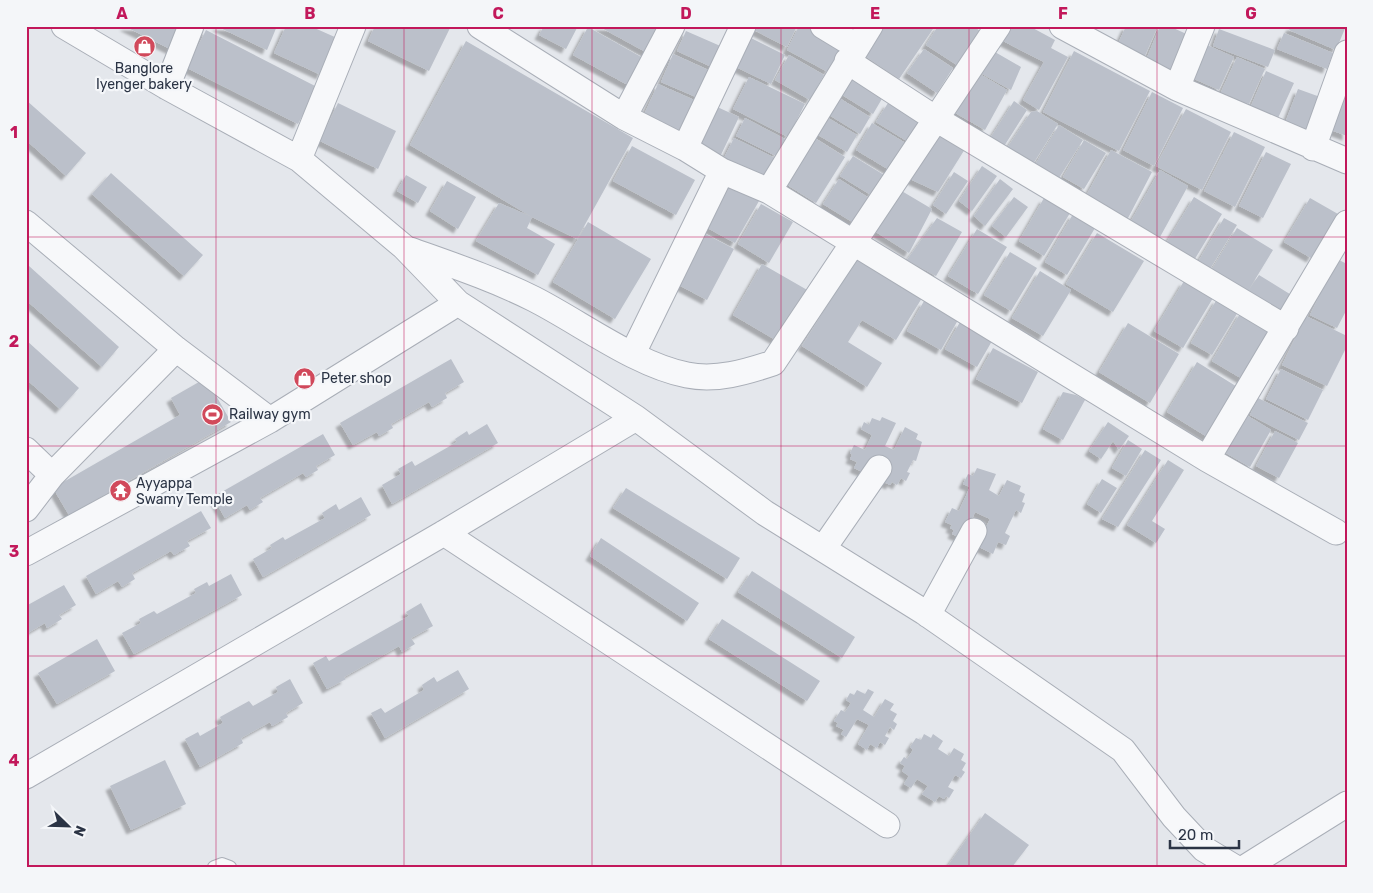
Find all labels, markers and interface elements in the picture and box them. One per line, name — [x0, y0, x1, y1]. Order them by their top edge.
text: A — [116, 4, 128, 23]
text: B — [304, 4, 316, 23]
text: C — [492, 4, 504, 23]
text: D — [680, 4, 692, 23]
text: E — [870, 4, 880, 23]
text: F — [1058, 4, 1068, 23]
text: G — [1245, 4, 1257, 23]
shop icon: Banglore Iyenger bakery — [132, 34, 156, 58]
place label: Banglore Iyenger bakery — [96, 60, 192, 93]
text: 1 — [10, 123, 18, 142]
text: 2 — [9, 332, 19, 351]
shop icon: Peter shop — [293, 366, 317, 390]
place label: Peter shop — [321, 370, 391, 387]
sports icon: Railway gym — [201, 402, 225, 426]
place label: Railway gym — [229, 406, 311, 423]
place label: Ayyappa Swamy Temple — [136, 475, 233, 508]
temple icon: Ayyappa Swamy Temple — [108, 479, 132, 503]
text: 3 — [9, 542, 19, 561]
text: 4 — [9, 751, 20, 770]
north arrow — [42, 800, 92, 850]
scale bar — [1170, 818, 1239, 850]
text: N — [70, 823, 89, 839]
text: 20 m — [1178, 826, 1213, 844]

